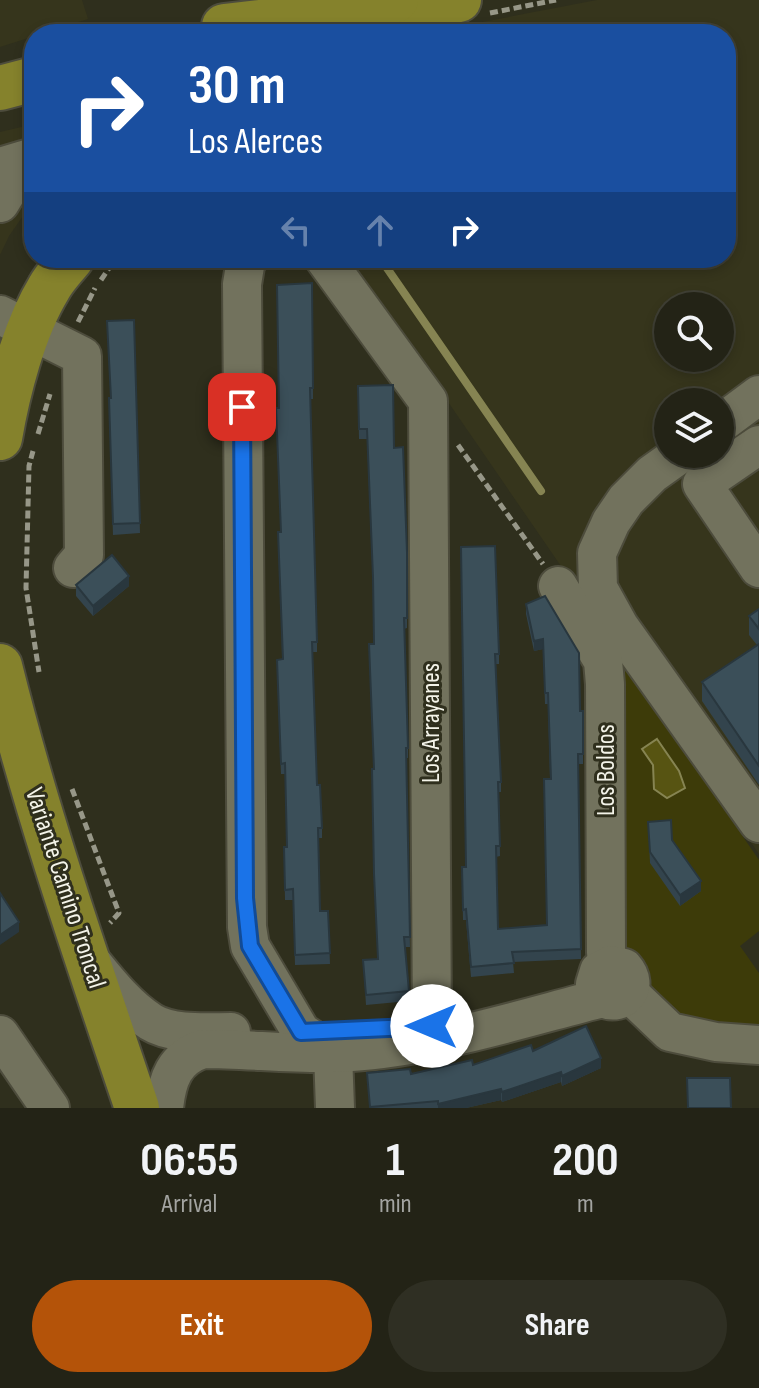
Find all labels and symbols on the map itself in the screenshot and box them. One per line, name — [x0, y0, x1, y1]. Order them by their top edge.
pin — [208, 373, 276, 441]
street label: Los Arrayanes — [416, 663, 447, 783]
street label: Los Boldos — [591, 724, 622, 816]
street label: Variante Camino Troncal — [18, 784, 112, 992]
position arrow — [390, 984, 474, 1068]

